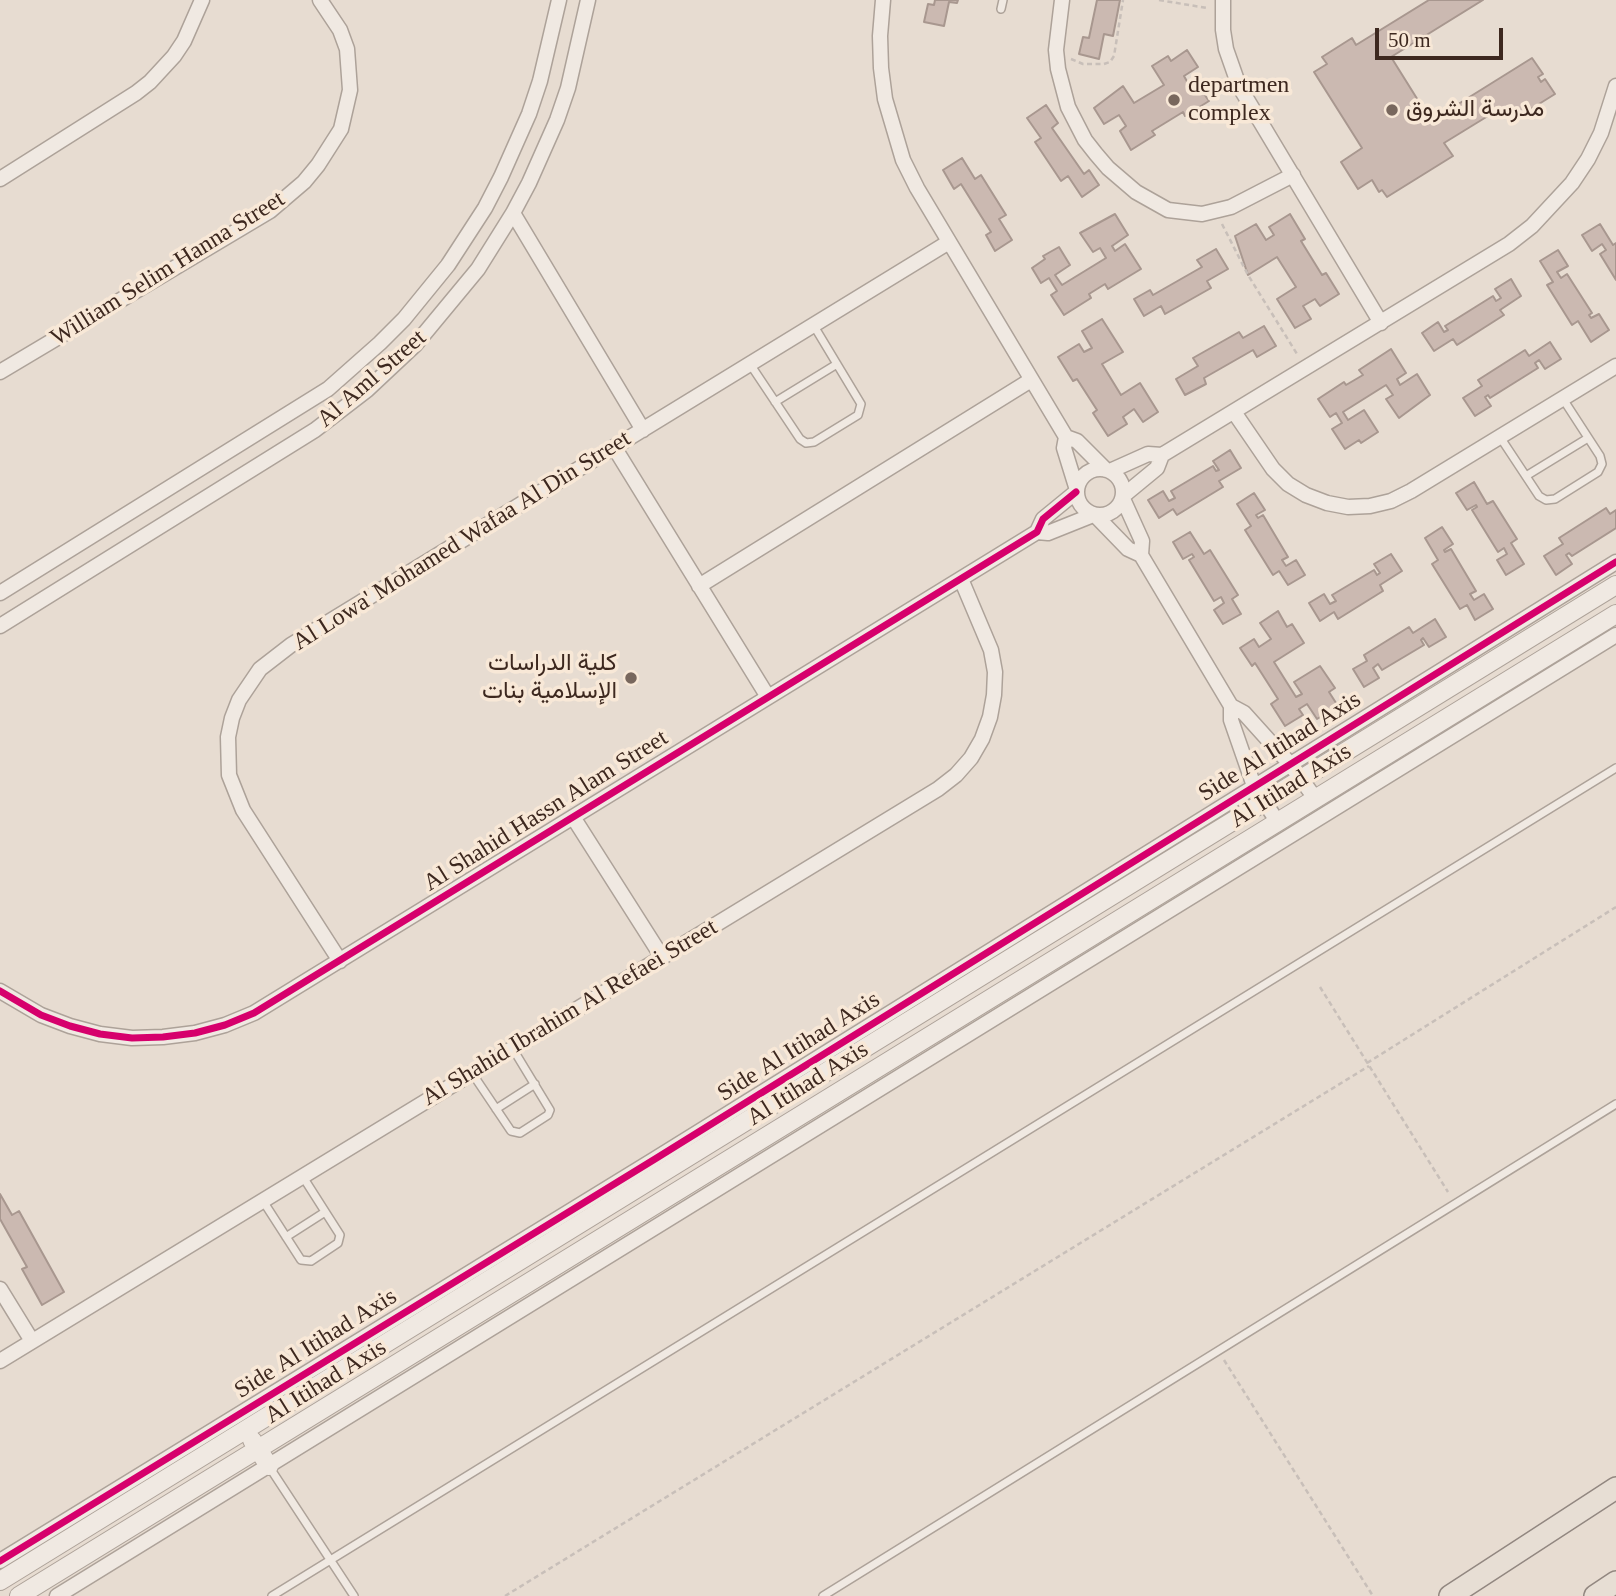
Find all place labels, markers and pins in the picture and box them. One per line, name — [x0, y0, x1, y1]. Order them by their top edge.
place label: departmen complex — [1188, 72, 1289, 128]
marker: departmen complex — [1166, 92, 1182, 108]
place label: مدرسة الشروق — [1406, 96, 1544, 124]
marker: مدرسة الشروق — [1384, 102, 1400, 118]
place label: كلية الدراسات الإسلامية بنات — [482, 650, 617, 706]
marker: كلية الدراسات الإسلامية بنات — [623, 670, 639, 686]

